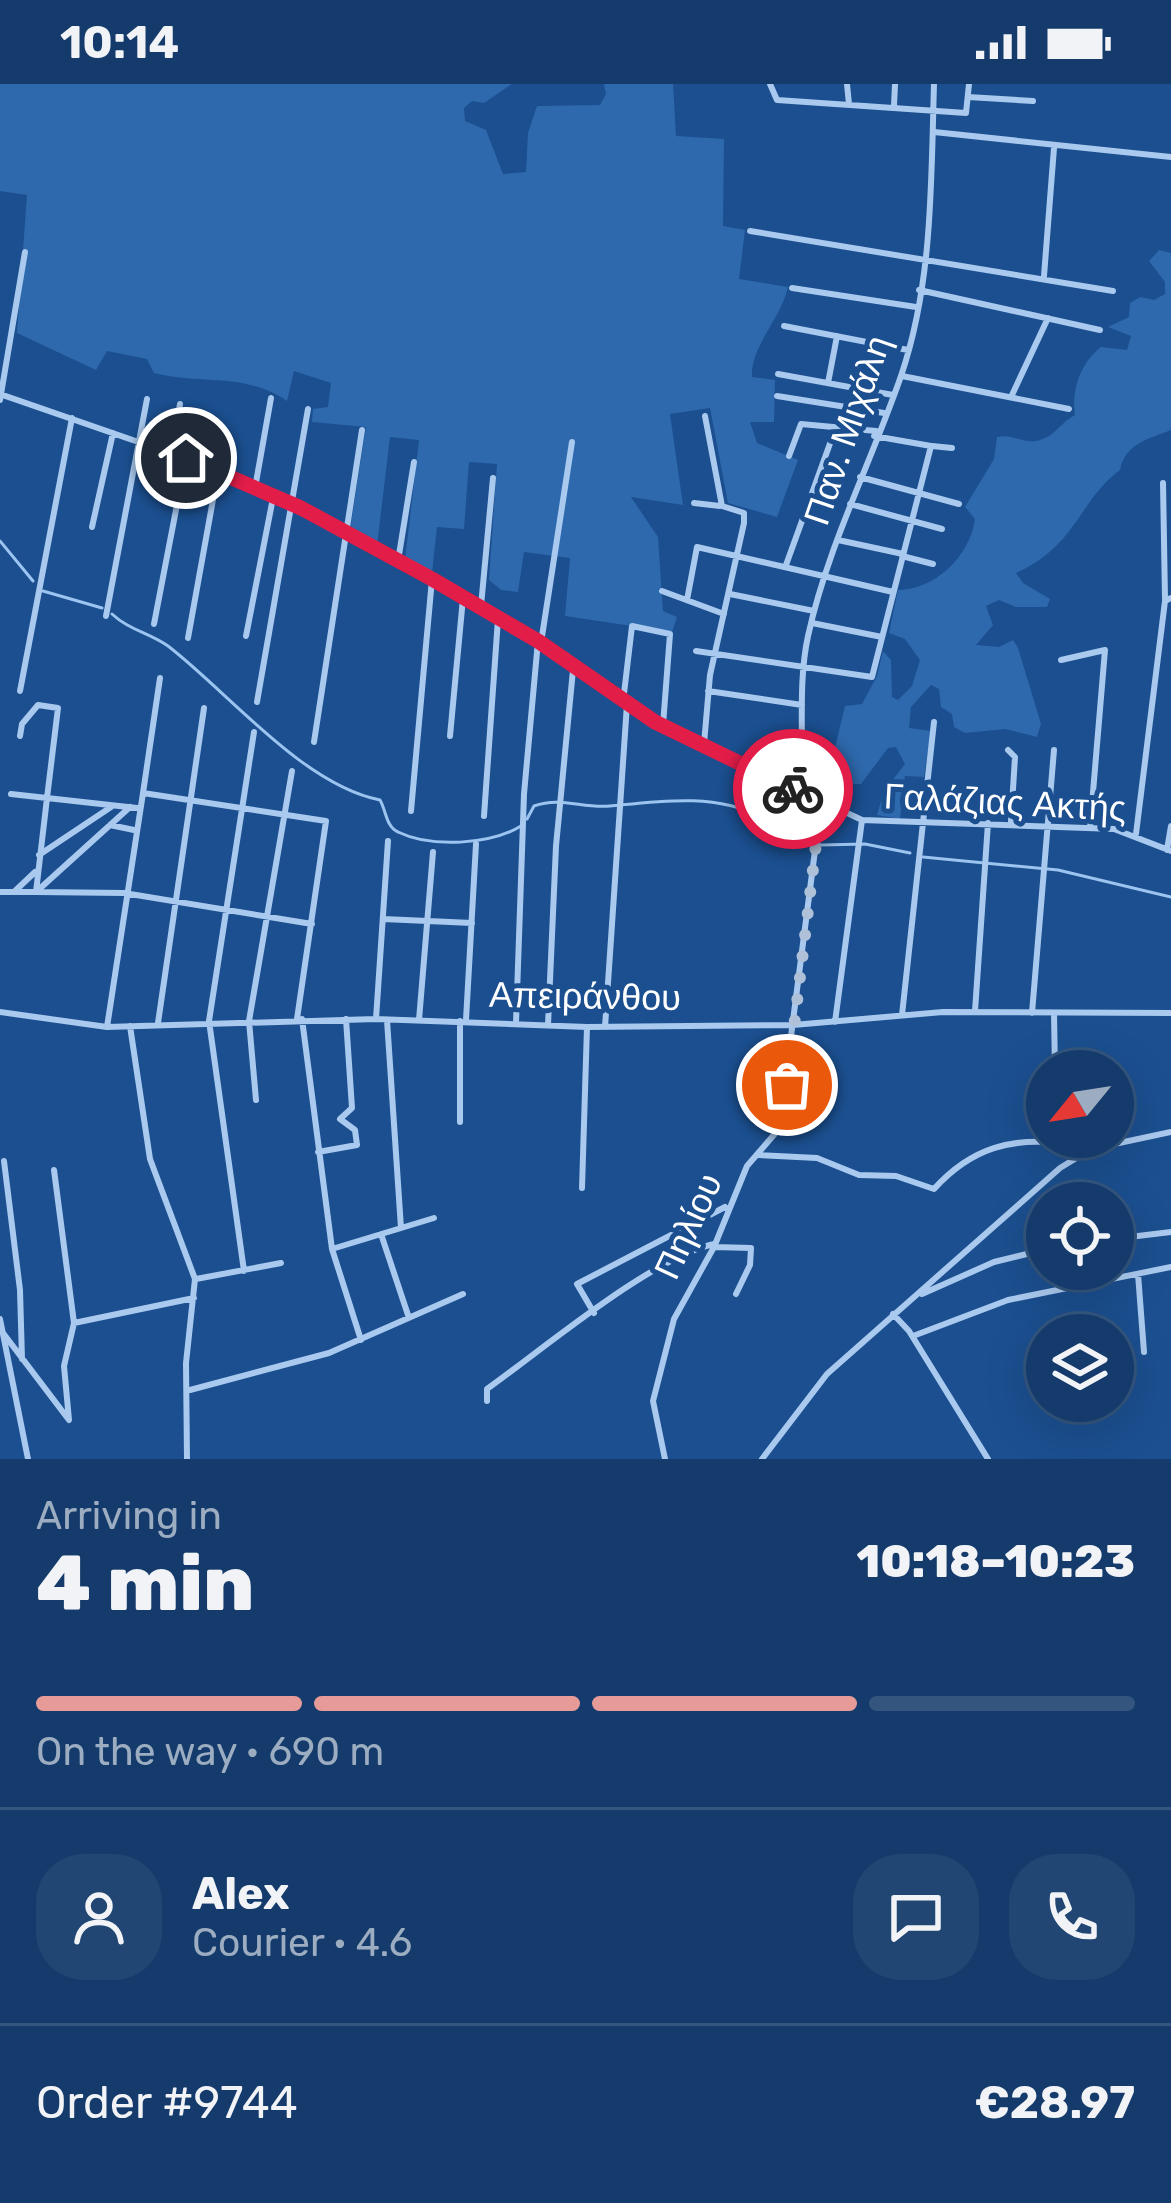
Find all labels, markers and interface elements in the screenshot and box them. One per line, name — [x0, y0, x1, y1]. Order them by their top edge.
text: 10:14 — [60, 16, 179, 69]
street label: Παν. Μιχάλη — [795, 330, 899, 530]
pin — [135, 407, 237, 509]
icon: home — [153, 425, 219, 491]
courier — [733, 729, 853, 849]
icon: bike — [760, 756, 826, 822]
street label: Γαλάζιας Ακτής — [883, 774, 1127, 830]
street label: Απειράνθου — [489, 973, 681, 1019]
pin — [736, 1034, 838, 1136]
north arrow — [1026, 1050, 1134, 1158]
map controls — [1026, 1050, 1134, 1422]
icon: bag — [754, 1052, 820, 1118]
street label: Πηλίου — [645, 1166, 731, 1286]
button: locate — [1026, 1182, 1134, 1290]
button: layers — [1026, 1314, 1134, 1422]
text: Arriving in — [36, 1493, 222, 1539]
text: 10:18–10:23 — [856, 1535, 1135, 1588]
text: 4 min — [36, 1537, 254, 1630]
text: On the way · 690 m — [36, 1729, 384, 1775]
button: person — [36, 1854, 162, 1980]
button: chat — [853, 1854, 979, 1980]
button: phone — [1009, 1854, 1135, 1980]
text: Alex — [192, 1867, 290, 1920]
text: Courier · 4.6 — [192, 1920, 412, 1966]
text: Order #9744 — [36, 2076, 298, 2129]
text: €28.97 — [975, 2076, 1135, 2129]

